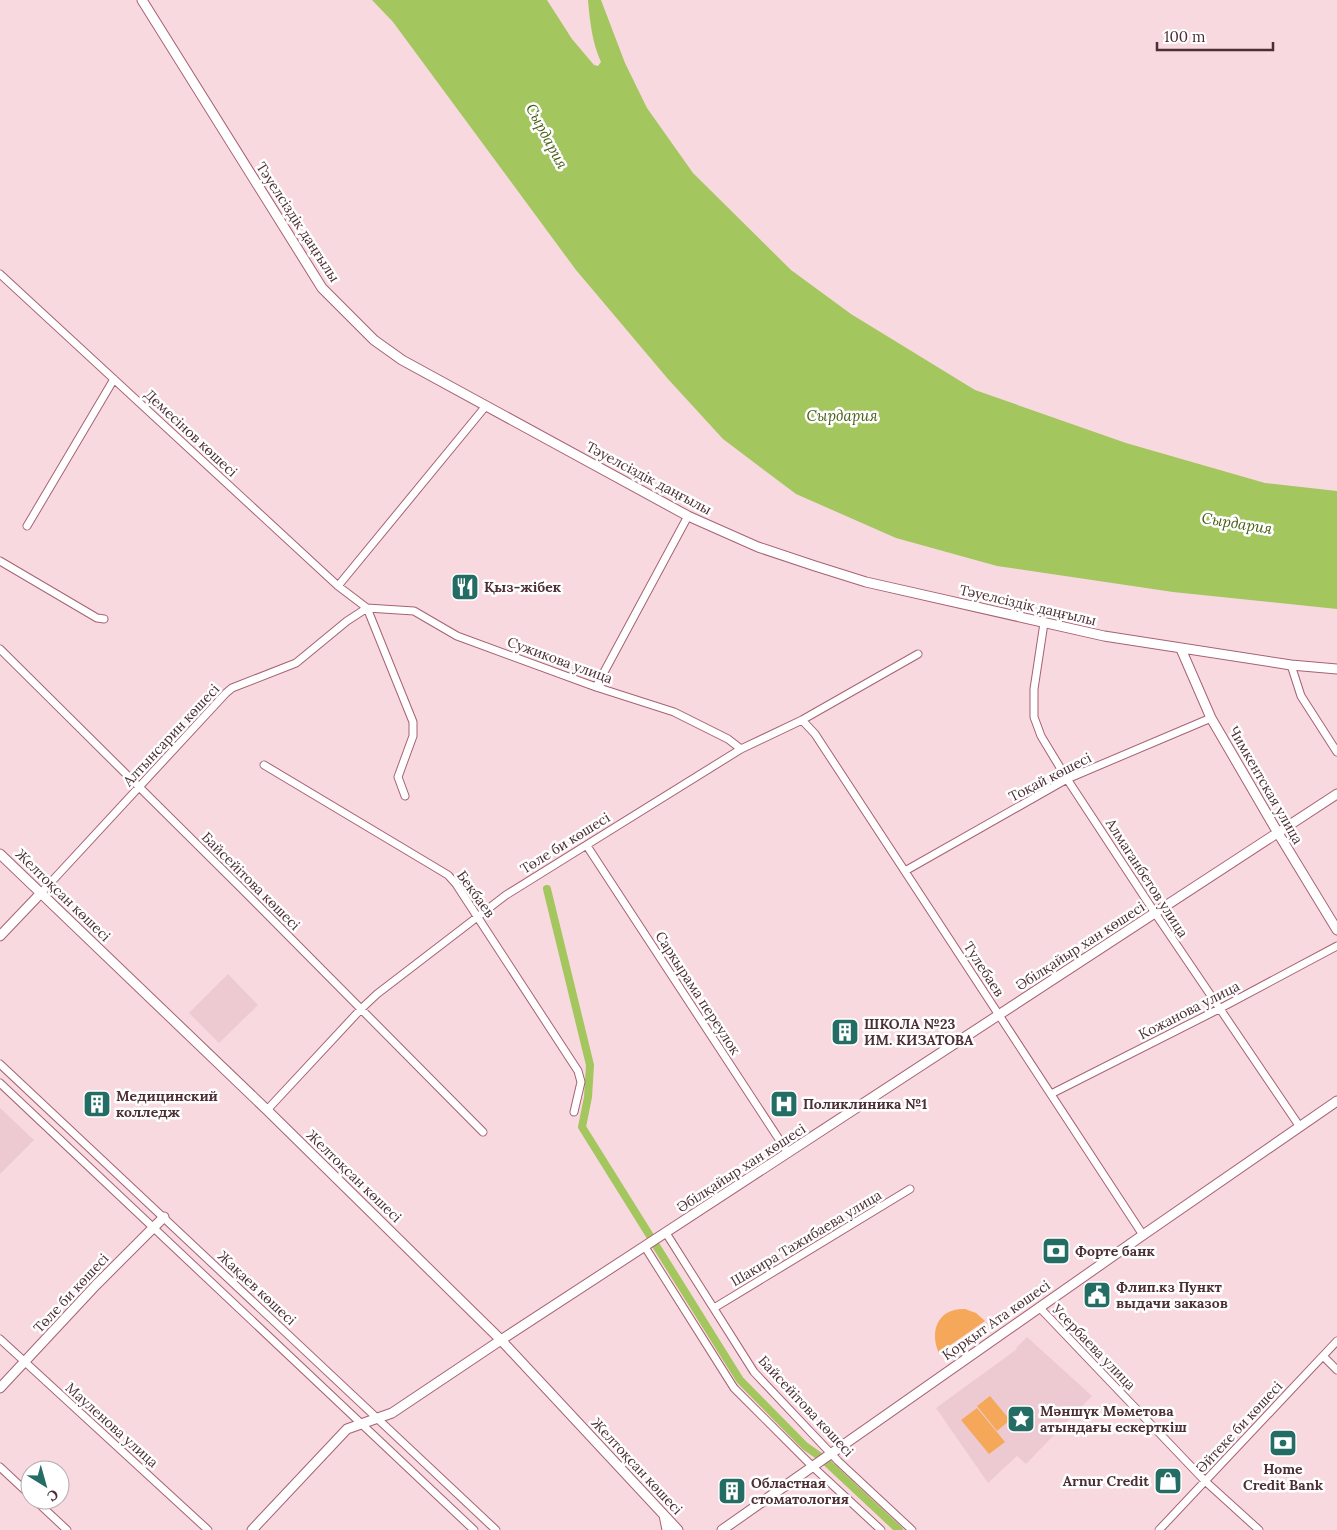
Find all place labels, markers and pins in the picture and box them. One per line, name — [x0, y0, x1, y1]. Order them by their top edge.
restaurant icon: Қыз-жібек — [450, 572, 480, 602]
place label: Қыз-жібек — [484, 578, 562, 596]
place label: ШКОЛА №23 ИМ. КИЗАТОВА — [864, 1015, 974, 1049]
building icon: ШКОЛА №23 ИМ. КИЗАТОВА — [830, 1017, 860, 1047]
place label: Медицинский колледж — [116, 1087, 218, 1121]
building icon: Медицинский колледж — [82, 1089, 112, 1119]
hospital icon: Поликлиника №1 — [769, 1089, 799, 1119]
place label: Поликлиника №1 — [803, 1095, 927, 1113]
bank icon: Форте банк — [1041, 1236, 1071, 1266]
place label: Форте банк — [1075, 1242, 1155, 1260]
place label: Флип.кз Пункт выдачи заказов — [1116, 1278, 1228, 1312]
public building icon: Флип.кз Пункт выдачи заказов — [1082, 1280, 1112, 1310]
place label: Мәншүк Мәметова атындағы ескерткіш — [1040, 1402, 1187, 1436]
place icon: Мәншүк Мәметова атындағы ескерткіш — [1006, 1404, 1036, 1434]
bank icon: Home Credit Bank — [1268, 1428, 1298, 1458]
place label: Home Credit Bank — [1243, 1460, 1324, 1494]
shop icon: Arnur Credit — [1153, 1466, 1183, 1496]
place label: Arnur Credit — [1063, 1472, 1149, 1490]
place label: Областная стоматология — [751, 1474, 849, 1508]
building icon: Областная стоматология — [717, 1476, 747, 1506]

